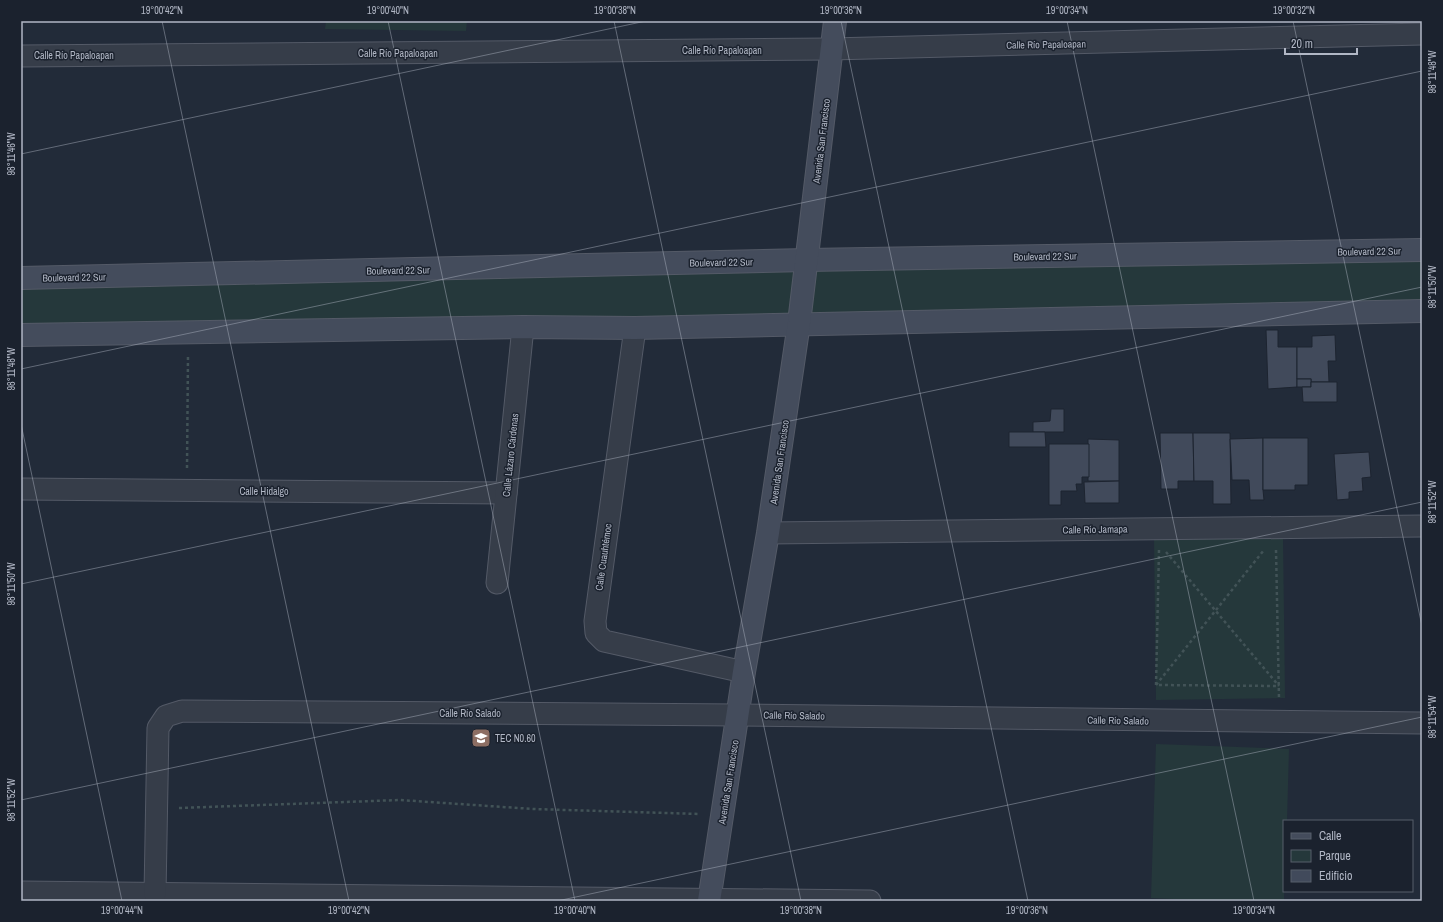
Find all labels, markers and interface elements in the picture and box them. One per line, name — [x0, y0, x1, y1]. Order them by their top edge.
text: 19°00'42"N — [141, 4, 183, 17]
text: 19°00'40"N — [367, 4, 409, 17]
text: 19°00'38"N — [594, 4, 636, 17]
text: 19°00'36"N — [820, 4, 862, 17]
text: 19°00'34"N — [1046, 4, 1088, 17]
text: 19°00'32"N — [1273, 4, 1315, 17]
scale bar — [1285, 30, 1357, 56]
text: 20 m — [1291, 36, 1313, 52]
street label: Calle Río Papaloapan — [1006, 37, 1086, 52]
street label: Calle Río Papaloapan — [682, 44, 762, 57]
street label: Calle Río Papaloapan — [358, 47, 438, 60]
street label: Calle Río Papaloapan — [34, 49, 114, 62]
text: 98°11'48"W — [1426, 50, 1439, 93]
street label: Avenida San Francisco — [810, 98, 833, 185]
text: 98°11'46"W — [5, 132, 18, 175]
street label: Boulevard 22 Sur — [1337, 244, 1401, 259]
street label: Boulevard 22 Sur — [1013, 249, 1077, 264]
street label: Boulevard 22 Sur — [689, 255, 753, 270]
street label: Boulevard 22 Sur — [366, 263, 430, 278]
text: 98°11'50"W — [1426, 265, 1439, 308]
street label: Boulevard 22 Sur — [42, 270, 106, 285]
text: 98°11'48"W — [5, 347, 18, 390]
street label: Calle Lázaro Cárdenas — [500, 413, 521, 497]
street label: Avenida San Francisco — [767, 419, 792, 506]
text: 98°11'52"W — [1426, 480, 1439, 523]
street label: Calle Hidalgo — [239, 485, 289, 498]
street label: Calle Río Jamapa — [1062, 522, 1128, 537]
street label: Calle Cuauhtémoc — [592, 523, 615, 591]
text: 98°11'50"W — [5, 562, 18, 605]
text: 98°11'54"W — [1426, 695, 1439, 738]
street label: Calle Río Salado — [439, 707, 501, 720]
street label: Calle Río Salado — [763, 708, 825, 723]
street label: Calle Río Salado — [1087, 713, 1149, 728]
school or university icon: TEC N0.60 — [470, 727, 492, 749]
place label: TEC N0.60 — [495, 732, 536, 745]
street label: Avenida San Francisco — [715, 739, 742, 826]
text: 98°11'52"W — [5, 778, 18, 821]
legend — [1283, 820, 1413, 892]
text: Calle — [1319, 828, 1341, 844]
text: Parque — [1319, 848, 1351, 864]
text: Edificio — [1319, 868, 1352, 884]
text: 19°00'44"N — [101, 904, 143, 917]
text: 19°00'42"N — [328, 904, 370, 917]
text: 19°00'40"N — [554, 904, 596, 917]
text: 19°00'38"N — [780, 904, 822, 917]
text: 19°00'36"N — [1006, 904, 1048, 917]
text: 19°00'34"N — [1233, 904, 1275, 917]

